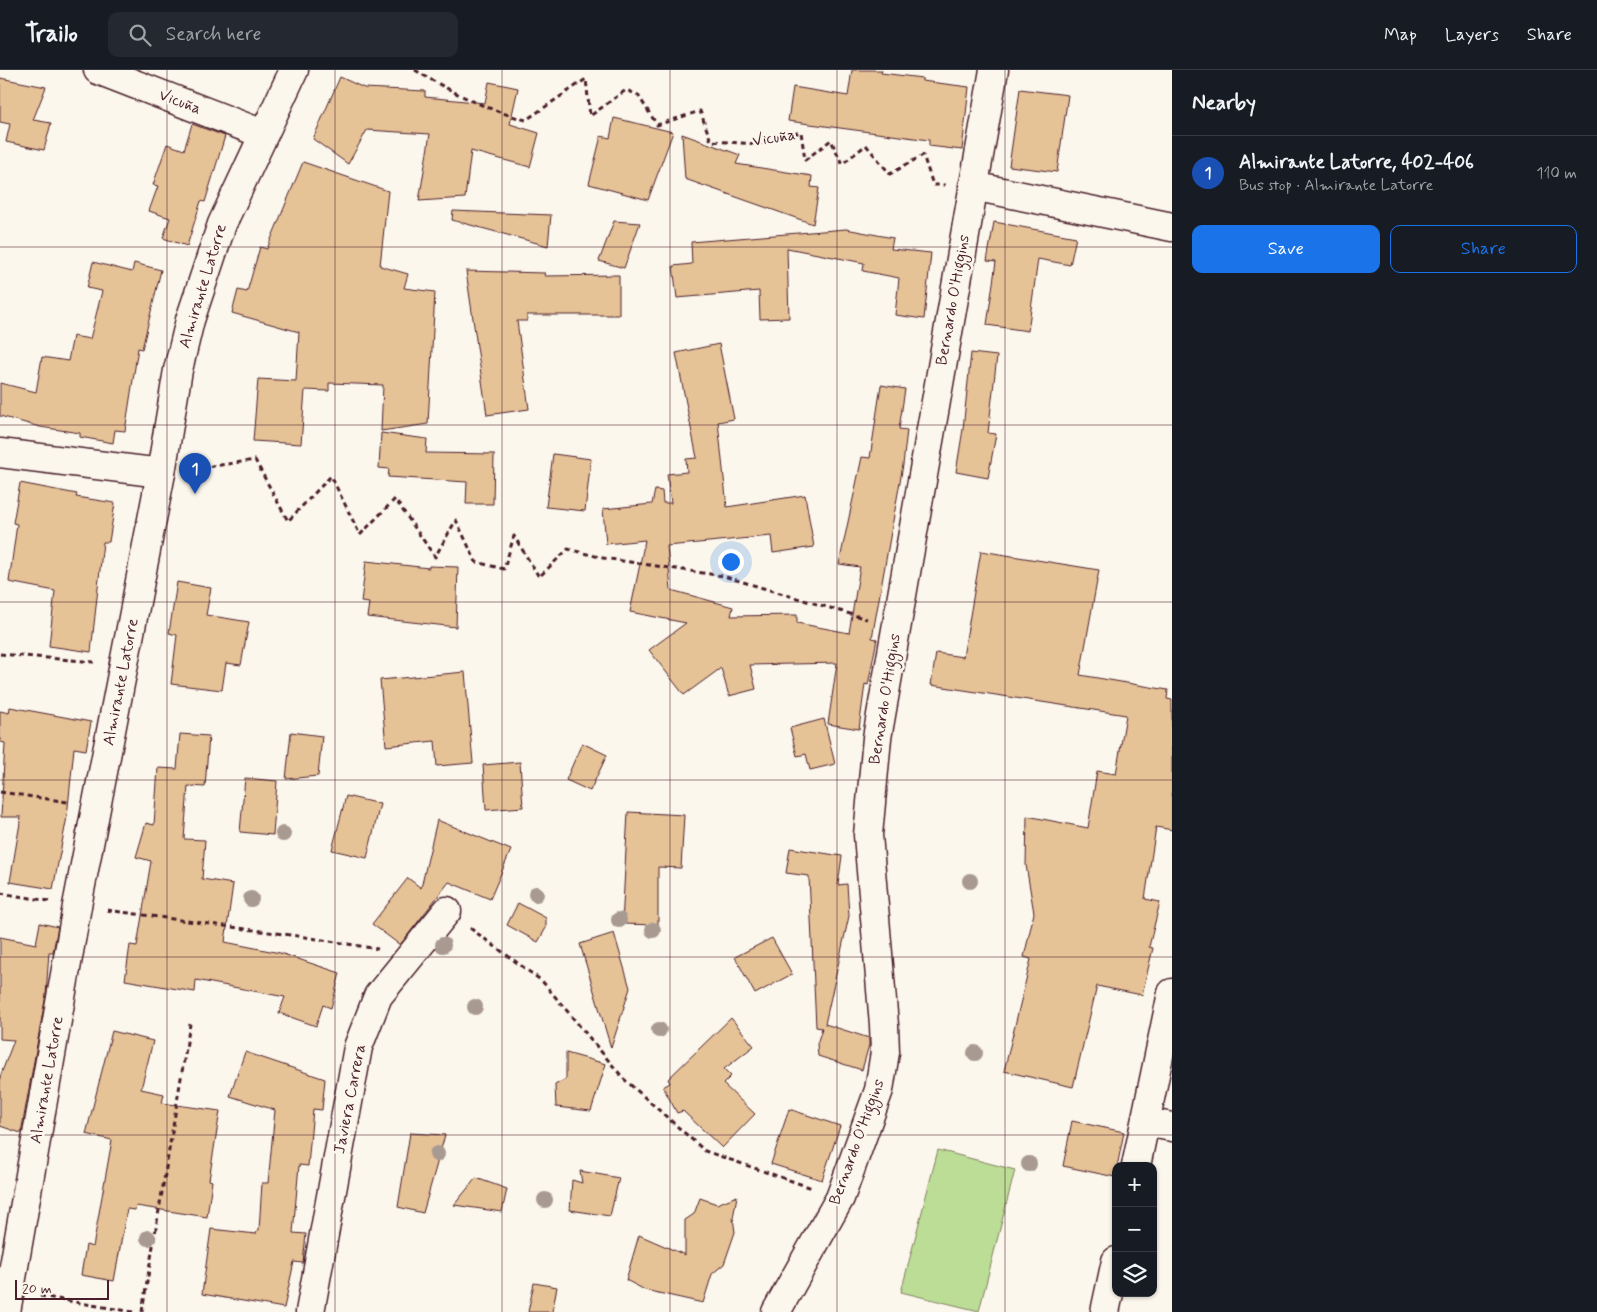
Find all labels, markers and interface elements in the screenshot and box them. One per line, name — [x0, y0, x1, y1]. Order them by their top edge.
search box — [108, 12, 458, 57]
text: Trailo — [25, 19, 78, 50]
icon: search — [126, 21, 154, 49]
text: Search here — [166, 22, 261, 47]
text: Map — [1384, 23, 1417, 47]
text: Layers — [1445, 23, 1499, 47]
text: Share — [1527, 23, 1572, 47]
street label: Vicuña — [156, 84, 204, 120]
text: Nearby — [1192, 89, 1256, 117]
street label: Vicuña — [751, 124, 797, 152]
text: Almirante Latorre, 402-406 — [1239, 150, 1474, 175]
text: 1 — [1204, 163, 1212, 184]
text: 110 m — [1536, 163, 1577, 184]
text: Bus stop · Almirante Latorre — [1239, 175, 1433, 196]
street label: Almirante Latorre — [174, 221, 232, 351]
button: Save — [1192, 225, 1380, 273]
button: Share — [1390, 225, 1577, 273]
street label: Bernardo O'Higgins — [931, 233, 976, 367]
pin: 1 — [179, 453, 211, 494]
your location — [718, 549, 744, 575]
street label: Almirante Latorre — [98, 617, 144, 747]
street label: Bernardo O'Higgins — [864, 632, 907, 766]
street label: Almirante Latorre — [25, 1015, 69, 1145]
street label: Javiera Carrera — [329, 1042, 371, 1156]
street label: Bernardo O'Higgins — [824, 1076, 890, 1208]
map controls — [1112, 1162, 1157, 1297]
button: + — [1112, 1162, 1157, 1207]
button: − — [1112, 1207, 1157, 1252]
button: layers — [1112, 1252, 1157, 1297]
scale bar — [15, 1277, 109, 1300]
text: 20 m — [22, 1280, 52, 1298]

